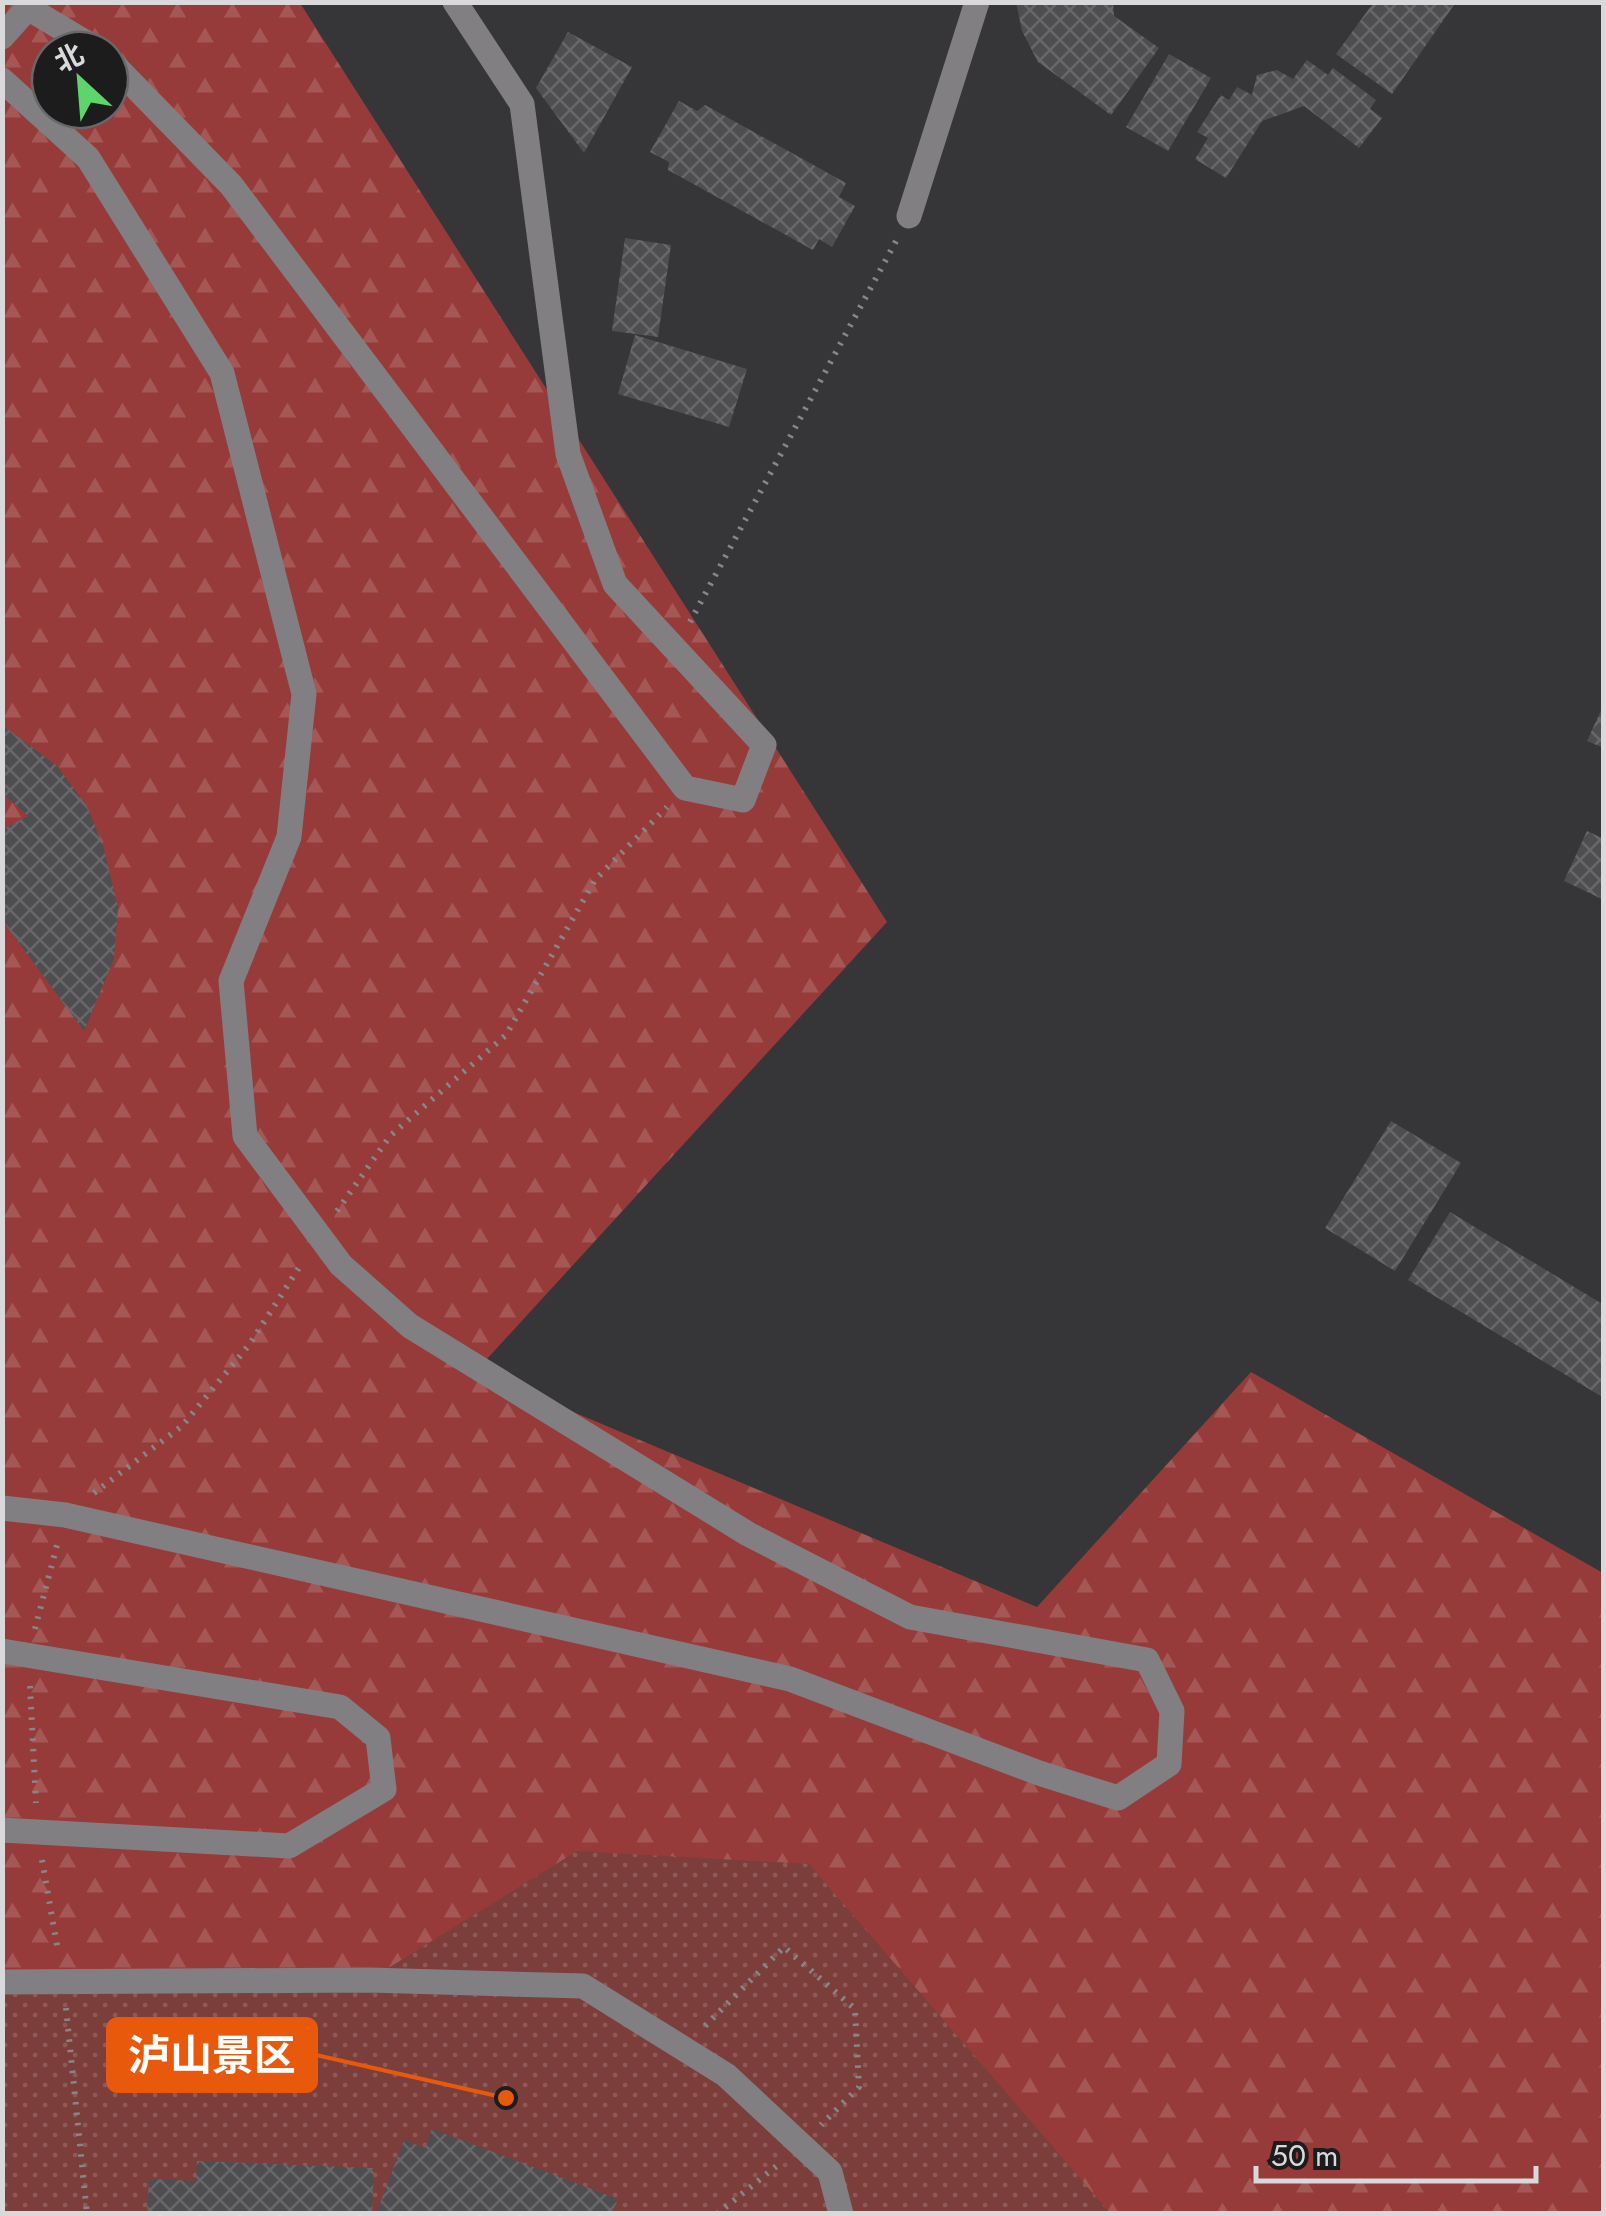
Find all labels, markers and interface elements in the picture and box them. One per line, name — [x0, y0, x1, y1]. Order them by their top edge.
north arrow — [30, 30, 130, 130]
text: 北 — [48, 33, 91, 83]
callout: 泸山景区 — [108, 2019, 316, 2091]
text: 泸山景区 — [128, 2025, 296, 2086]
scale bar — [1256, 2121, 1536, 2183]
text: 50 m — [1271, 2134, 1338, 2177]

